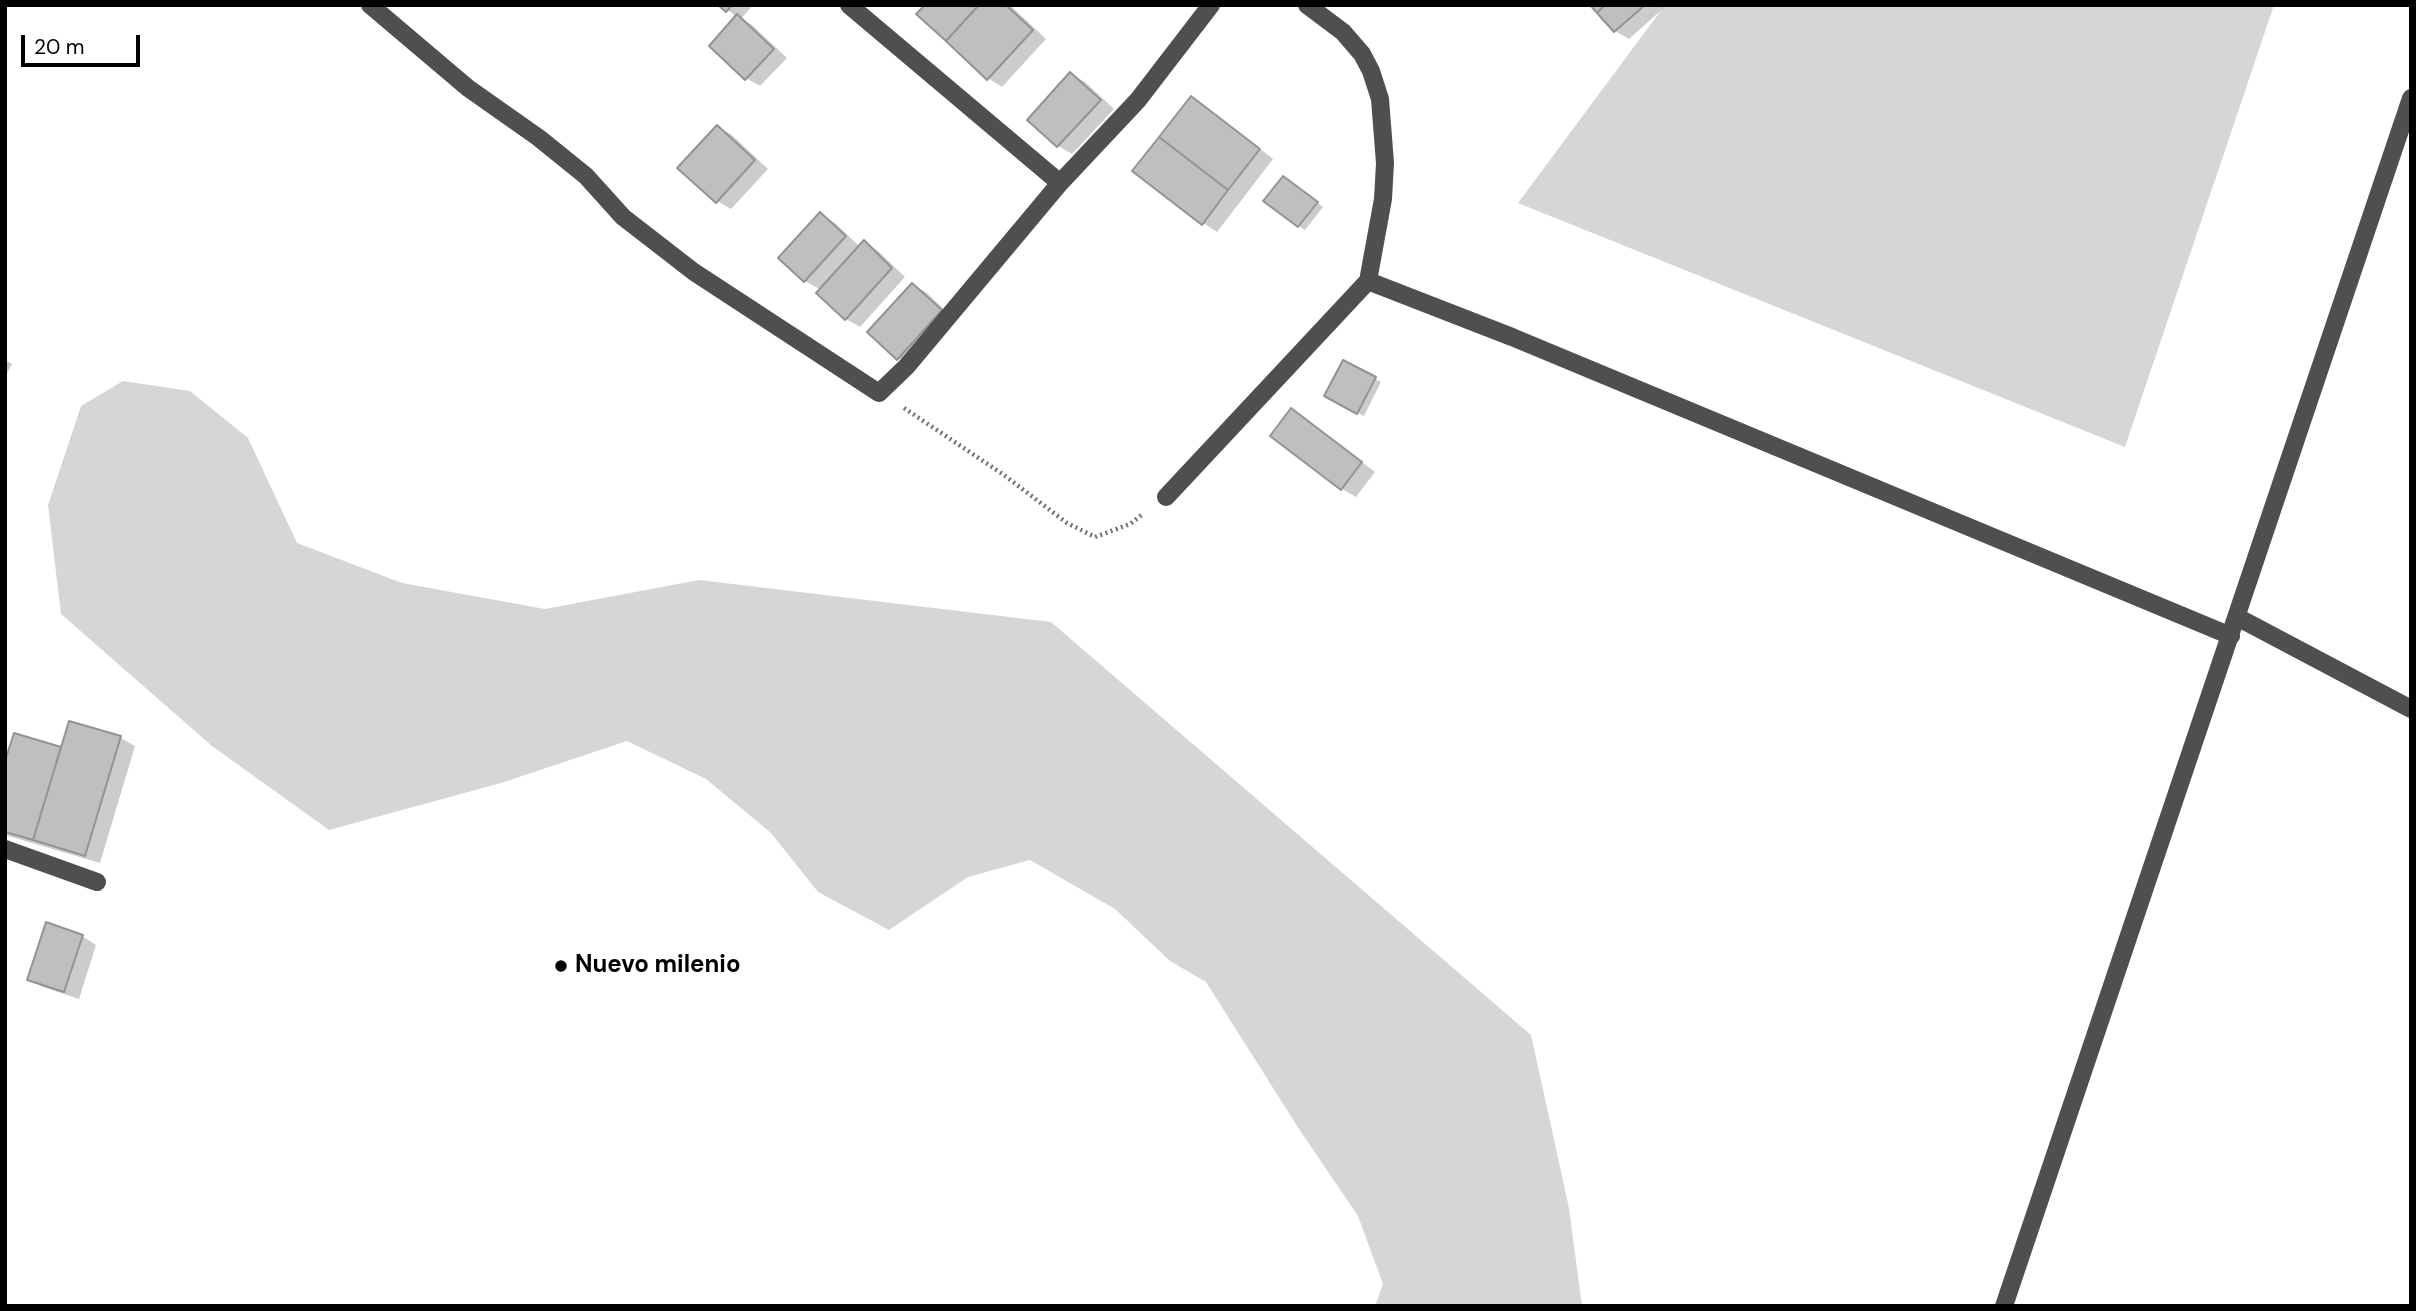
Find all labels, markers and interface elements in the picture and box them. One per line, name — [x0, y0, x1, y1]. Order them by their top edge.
scale bar — [24, 21, 144, 65]
text: 20 m — [34, 33, 85, 61]
place label: Nuevo milenio — [575, 952, 741, 980]
marker: Nuevo milenio — [553, 958, 569, 974]

